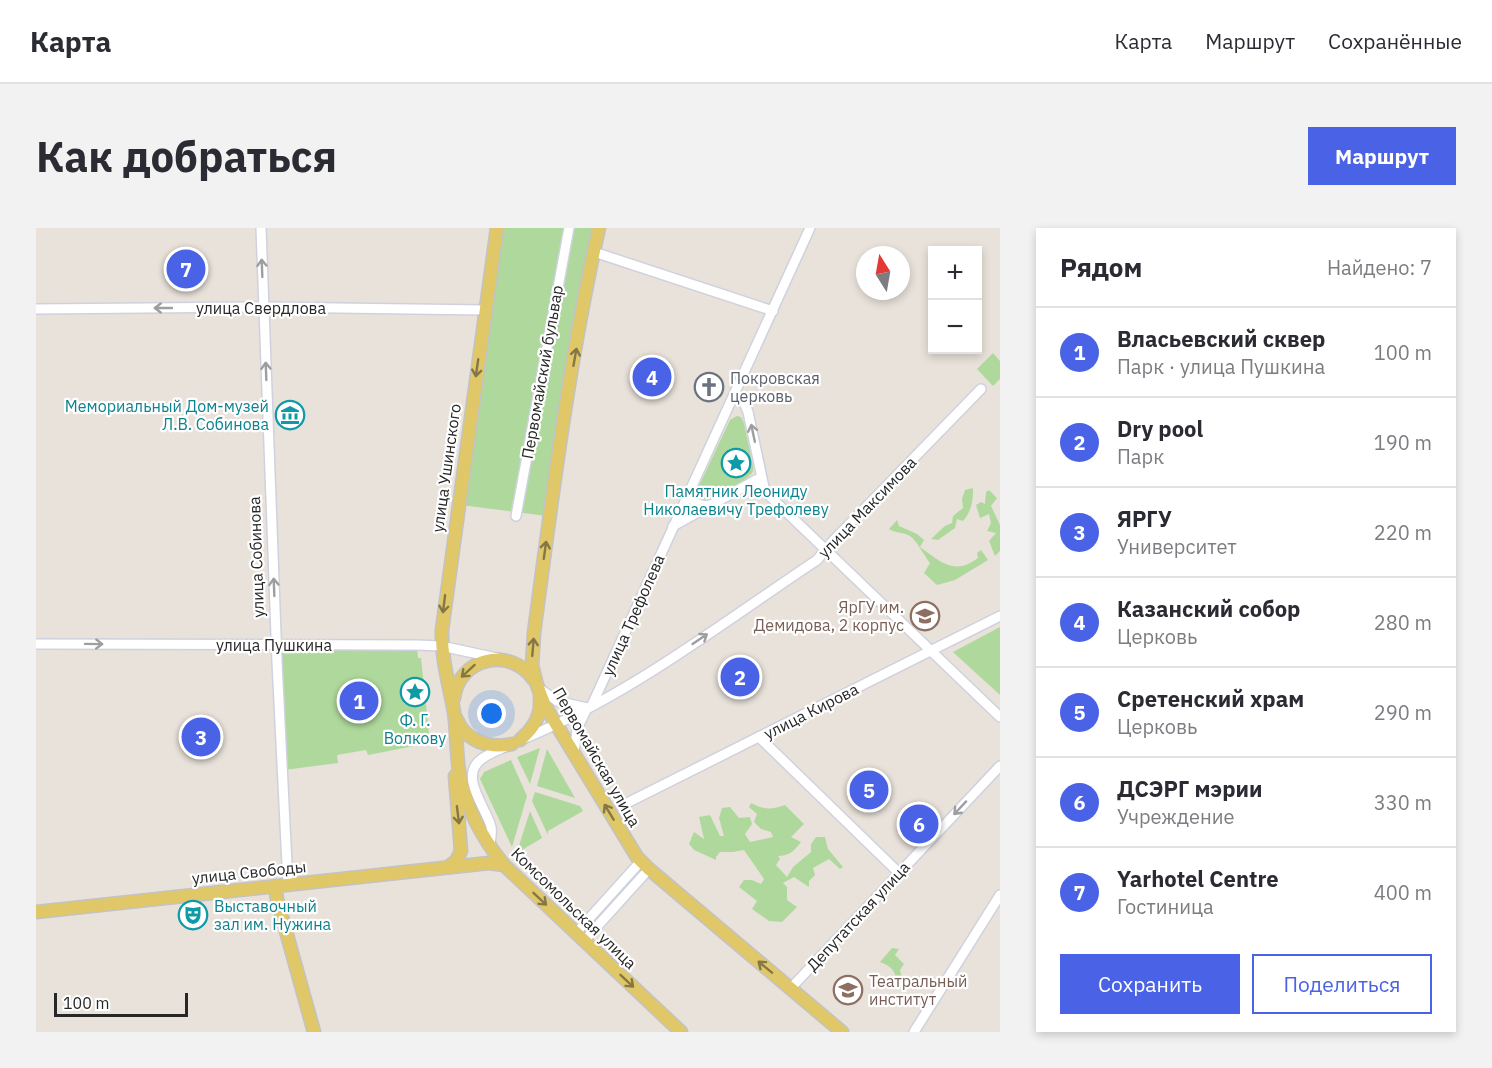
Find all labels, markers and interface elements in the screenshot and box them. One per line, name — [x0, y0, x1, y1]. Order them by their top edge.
text: Карта — [30, 23, 111, 60]
text: Карта — [1114, 27, 1172, 55]
text: Маршрут — [1205, 27, 1295, 55]
text: Сохранённые — [1328, 27, 1462, 55]
button: Маршрут — [1308, 127, 1456, 185]
text: Как добраться — [36, 129, 337, 184]
pin: 7 — [166, 246, 206, 291]
north arrow — [856, 246, 910, 300]
map controls — [928, 246, 982, 354]
button: + — [928, 246, 982, 300]
text: Рядом — [1060, 250, 1142, 284]
text: Найдено: 7 — [1327, 254, 1432, 281]
one-way arrow — [257, 258, 268, 278]
street label: Первомайский бульвар — [517, 283, 567, 461]
street label: улица Свердлова — [196, 298, 326, 318]
button: − — [928, 300, 982, 354]
one-way arrow — [154, 302, 174, 314]
text: Власьевский сквер — [1117, 324, 1325, 353]
text: 1 — [1074, 339, 1086, 366]
text: 100 m — [1374, 339, 1432, 366]
one-way arrow — [569, 348, 580, 368]
text: Парк · улица Пушкина — [1117, 353, 1325, 380]
pin: 4 — [632, 354, 672, 400]
one-way arrow — [471, 358, 482, 378]
one-way arrow — [260, 361, 272, 381]
place label: Покровская церковь — [730, 368, 820, 406]
church icon: Покровская церковь — [693, 371, 725, 403]
place label: Мемориальный Дом-музей Л.В. Собинова — [65, 396, 269, 434]
museum icon: Мемориальный Дом-музей Л.В. Собинова — [274, 399, 306, 431]
street label: улица Ушинского — [427, 402, 465, 534]
text: Dry pool — [1117, 414, 1203, 443]
one-way arrow — [746, 424, 758, 443]
text: 2 — [1074, 429, 1086, 456]
text: 190 m — [1374, 429, 1432, 456]
text: Парк — [1117, 443, 1164, 470]
place icon: Памятник Леониду Николаевичу Трефолеву — [720, 447, 752, 479]
street label: улица Максимова — [814, 452, 921, 562]
place label: Памятник Леониду Николаевичу Трефолеву — [643, 481, 829, 519]
street label: улица Собинова — [244, 496, 268, 618]
text: ЯРГУ — [1117, 504, 1172, 533]
text: 3 — [1074, 519, 1086, 546]
text: 220 m — [1374, 519, 1432, 546]
text: Университет — [1117, 533, 1237, 560]
one-way arrow — [540, 541, 551, 560]
street label: улица Трефолева — [597, 551, 669, 679]
one-way arrow — [268, 577, 279, 597]
one-way arrow — [439, 594, 450, 613]
text: Казанский собор — [1117, 594, 1300, 623]
place label: ЯрГУ им. Демидова, 2 корпус — [754, 597, 904, 635]
school or university icon: ЯрГУ им. Демидова, 2 корпус — [909, 600, 941, 632]
text: 4 — [1074, 609, 1086, 636]
text: 280 m — [1374, 609, 1432, 636]
text: Церковь — [1117, 623, 1198, 650]
one-way arrow — [692, 632, 709, 645]
street label: улица Пушкина — [216, 635, 332, 655]
one-way arrow — [527, 637, 538, 657]
one-way arrow — [84, 638, 104, 650]
pin: 2 — [720, 654, 760, 700]
one-way arrow — [461, 664, 476, 678]
place icon: Ф. Г. Волкову — [399, 676, 431, 708]
pin: 1 — [340, 678, 378, 724]
street label: улица Кирова — [760, 678, 862, 743]
street label: Первомайская улица — [549, 684, 645, 831]
text: Сретенский храм — [1117, 684, 1304, 713]
your location — [477, 699, 506, 728]
text: 5 — [1074, 699, 1086, 726]
text: 290 m — [1374, 699, 1432, 726]
place label: Ф. Г. Волкову — [384, 710, 446, 748]
text: Церковь — [1117, 713, 1198, 740]
pin: 3 — [182, 714, 220, 760]
pin: 5 — [850, 768, 888, 812]
text: ДСЭРГ мэрии — [1117, 774, 1262, 803]
text: 6 — [1074, 789, 1086, 816]
text: 330 m — [1374, 789, 1432, 816]
one-way arrow — [953, 801, 967, 816]
pin: 6 — [900, 802, 938, 846]
text: Учреждение — [1117, 803, 1234, 830]
one-way arrow — [603, 804, 615, 821]
one-way arrow — [453, 805, 464, 825]
street label: Комсомольская улица — [507, 843, 641, 973]
street label: улица Свободы — [191, 856, 307, 888]
street label: Депутатская улица — [802, 857, 914, 975]
text: Yarhotel Centre — [1117, 864, 1279, 893]
text: 7 — [1074, 879, 1086, 906]
text: 400 m — [1374, 879, 1432, 906]
one-way arrow — [532, 892, 547, 906]
text: Гостиница — [1117, 893, 1214, 920]
place label: Выставочный зал им. Нужина — [214, 896, 332, 934]
theatre icon: Выставочный зал им. Нужина — [177, 899, 209, 931]
button: Сохранить — [1060, 954, 1240, 1014]
button: Поделиться — [1252, 954, 1432, 1014]
one-way arrow — [757, 960, 773, 973]
place label: Театральный институт — [869, 971, 967, 1009]
one-way arrow — [619, 974, 634, 988]
school or university icon: Театральный институт — [832, 974, 864, 1006]
scale bar — [54, 990, 188, 1018]
text: 100 m — [63, 993, 110, 1013]

